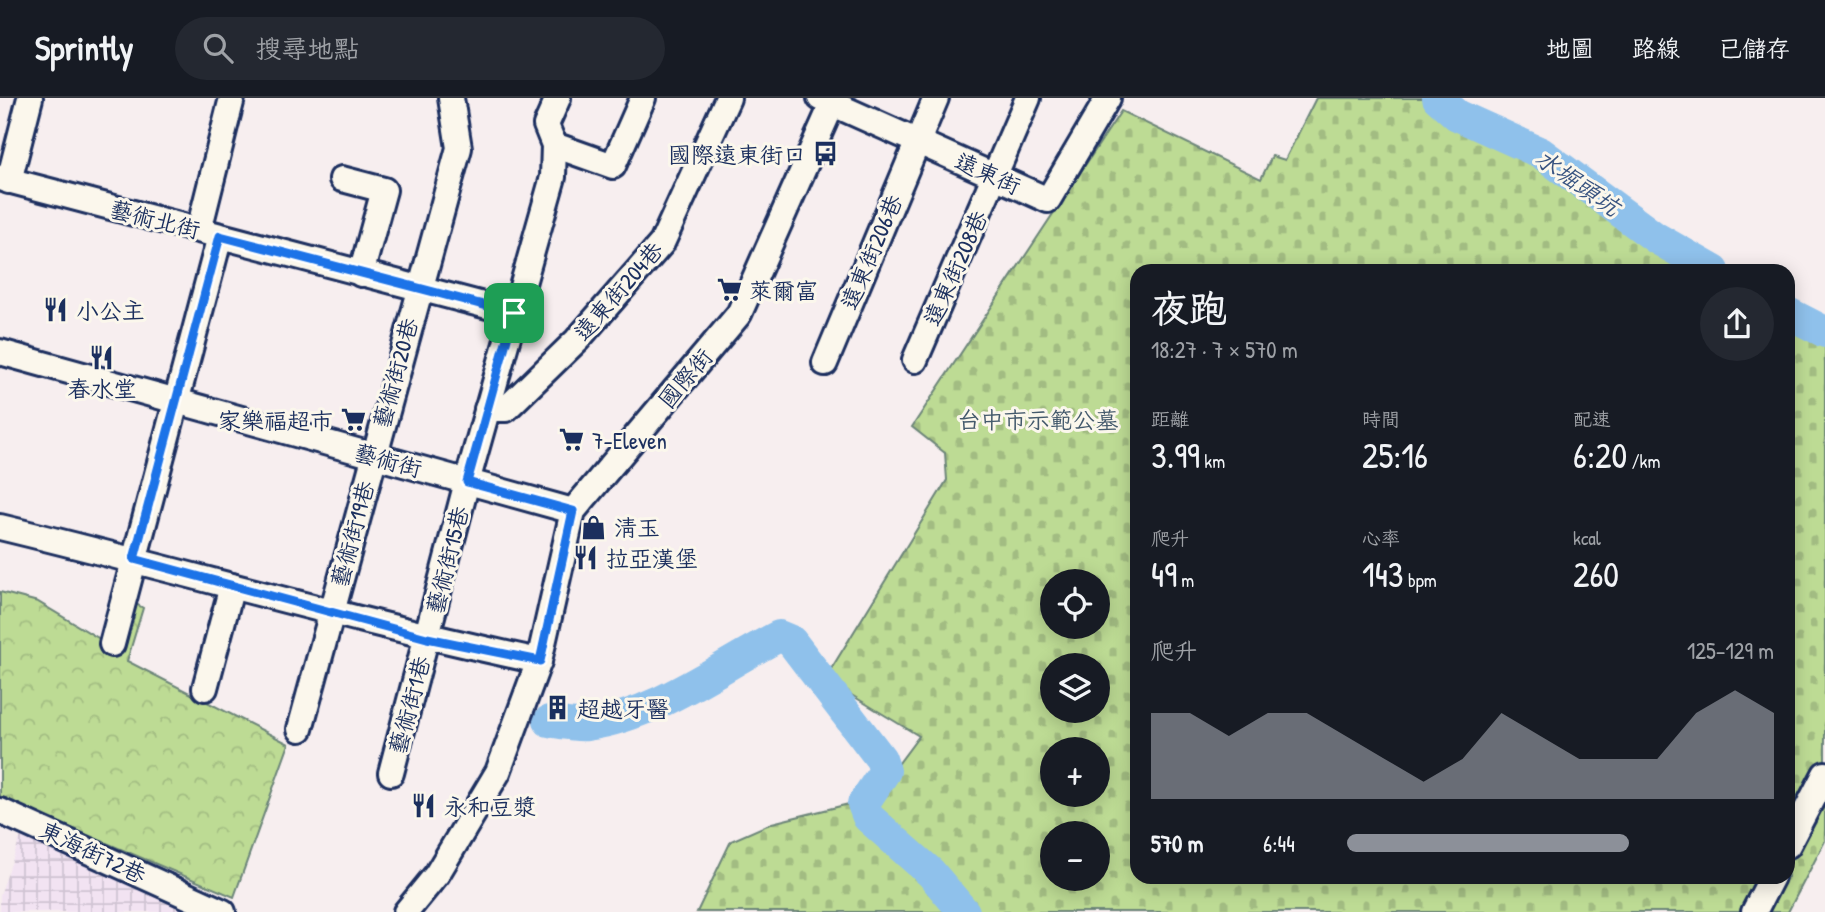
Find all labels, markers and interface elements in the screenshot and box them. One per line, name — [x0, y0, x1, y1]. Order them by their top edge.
search box — [175, 17, 665, 80]
text: Sprintly — [35, 26, 133, 70]
icon: search — [199, 29, 237, 67]
text: 搜尋地點 — [255, 31, 359, 66]
text: 地圖 — [1546, 32, 1594, 64]
text: 路線 — [1632, 32, 1680, 64]
text: 已儲存 — [1718, 32, 1790, 64]
place label: 國際遠東街口 — [668, 139, 806, 170]
bus stop icon: 國際遠東街口 — [812, 140, 840, 168]
water label: 水堀頭坑 — [1530, 141, 1629, 224]
street label: 遠東街 — [950, 145, 1026, 201]
street label: 遠東街206巷 — [833, 189, 910, 314]
street label: 藝術北街 — [107, 193, 203, 245]
street label: 遠東街208巷 — [916, 205, 995, 331]
street label: 遠東街204巷 — [566, 234, 670, 347]
place label: 萊爾富 — [749, 275, 818, 306]
supermarket icon: 萊爾富 — [715, 276, 743, 304]
text: 夜跑 — [1151, 282, 1227, 334]
pin — [484, 283, 544, 343]
button: share — [1700, 287, 1774, 361]
icon: arrive — [495, 294, 533, 332]
place label: 小公主 — [76, 295, 145, 326]
restaurant icon: 小公主 — [42, 296, 70, 324]
street label: 藝術街20巷 — [365, 313, 425, 432]
text: 18:27 · 7 × 570 m — [1151, 334, 1298, 365]
street label: 國際街 — [651, 342, 719, 414]
restaurant icon: 春水堂 — [88, 344, 116, 372]
place label: 春水堂 — [68, 373, 137, 404]
park label: 台中市示範公墓 — [958, 404, 1119, 435]
place label: 家樂福超市 — [218, 405, 333, 436]
supermarket icon: 家樂福超市 — [339, 406, 367, 434]
text: 距離 — [1151, 406, 1189, 432]
text: 時間 — [1362, 406, 1400, 432]
text: 配速 — [1573, 406, 1611, 432]
place label: 7-Eleven — [592, 425, 667, 456]
supermarket icon: 7-Eleven — [558, 426, 586, 454]
text: 3.99 — [1151, 432, 1200, 479]
text: 25:16 — [1362, 432, 1428, 479]
text: 6:20 — [1573, 432, 1627, 479]
street label: 藝術街 — [351, 436, 425, 484]
text: km — [1200, 448, 1225, 474]
text: /km — [1627, 448, 1660, 474]
street label: 藝術街19巷 — [323, 476, 381, 591]
street label: 藝術街15巷 — [419, 502, 476, 617]
place label: 清玉 — [614, 512, 660, 543]
shop icon: 清玉 — [580, 513, 608, 541]
text: 爬升 — [1151, 525, 1189, 551]
text: 心率 — [1362, 525, 1400, 551]
text: kcal — [1573, 525, 1601, 551]
place label: 拉亞漢堡 — [606, 543, 698, 574]
restaurant icon: 拉亞漢堡 — [572, 544, 600, 572]
text: 49 — [1151, 551, 1177, 598]
text: 143 — [1362, 551, 1404, 598]
text: 260 — [1573, 551, 1619, 598]
text: m — [1177, 567, 1194, 593]
text: bpm — [1404, 567, 1437, 593]
map controls — [1040, 569, 1110, 891]
button: locate — [1040, 569, 1110, 639]
text: 爬升 — [1151, 635, 1197, 666]
text: 125–129 m — [1687, 635, 1774, 666]
street label: 藝術街1巷 — [381, 652, 437, 757]
button: layers — [1040, 653, 1110, 723]
place label: 超越牙醫 — [577, 693, 669, 724]
building icon: 超越牙醫 — [543, 694, 571, 722]
button: + — [1040, 737, 1110, 807]
place label: 永和豆漿 — [444, 791, 536, 822]
restaurant icon: 永和豆漿 — [410, 792, 438, 820]
street label: 東海街72巷 — [35, 814, 152, 891]
button: − — [1040, 821, 1110, 891]
text: 570 m — [1151, 828, 1203, 859]
text: 6:44 — [1263, 828, 1295, 859]

